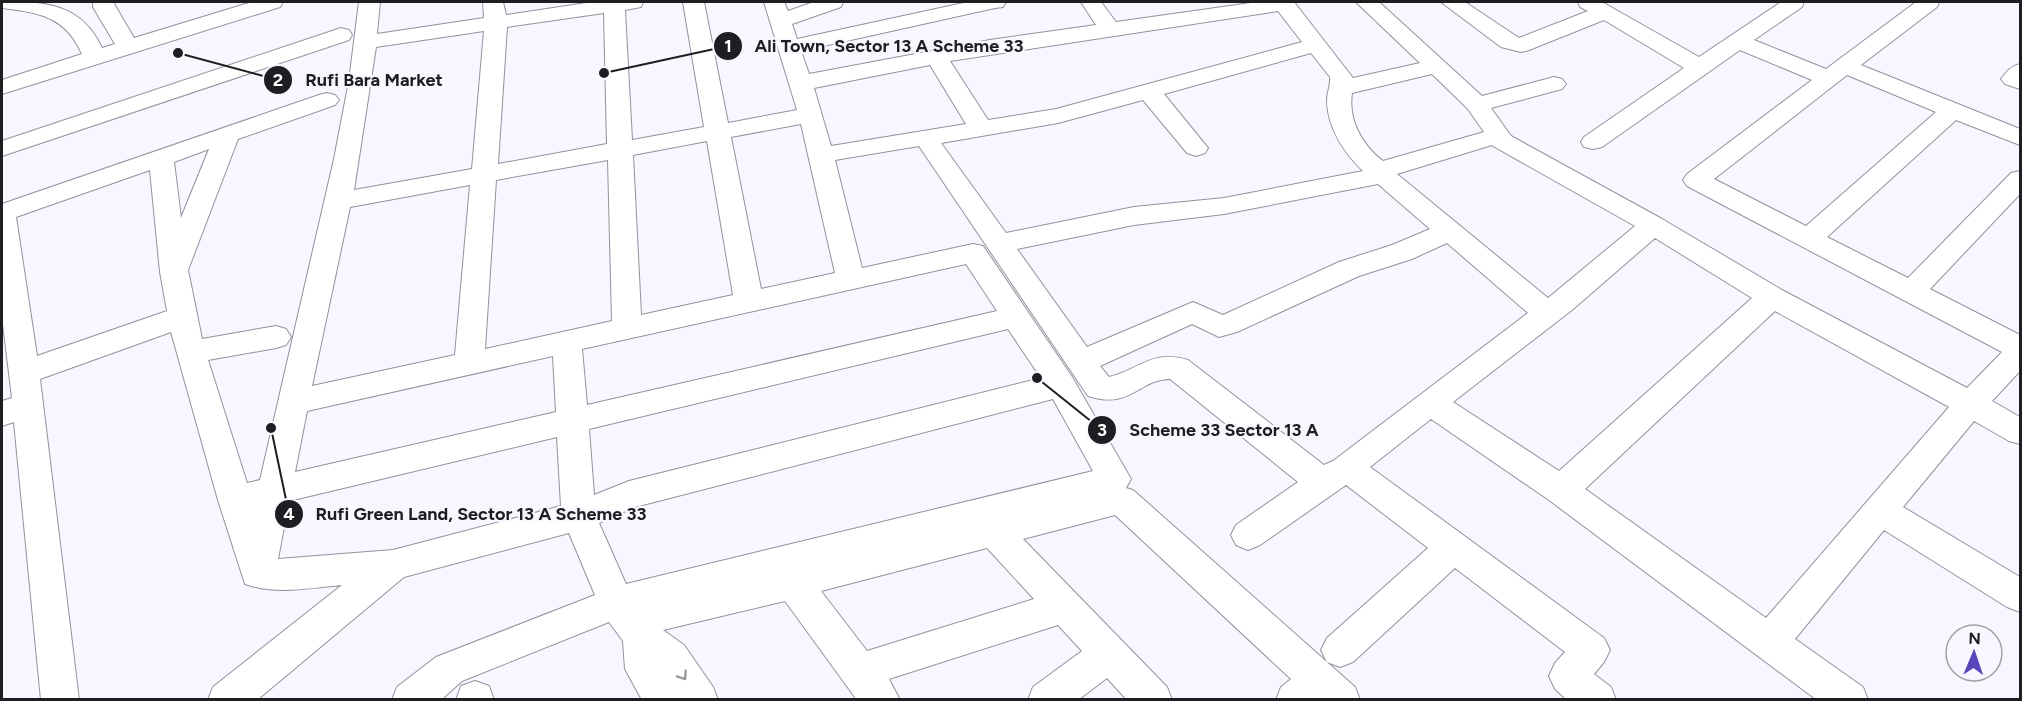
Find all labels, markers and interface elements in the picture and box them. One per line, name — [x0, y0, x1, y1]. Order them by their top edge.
callout: Ali Town, Sector 13 A Scheme 33 — [713, 28, 1036, 64]
text: 1 — [724, 35, 732, 57]
text: Ali Town, Sector 13 A Scheme 33 — [754, 35, 1024, 57]
callout: Rufi Bara Market — [263, 62, 455, 98]
text: 2 — [273, 69, 283, 91]
text: Rufi Bara Market — [305, 69, 443, 91]
callout: Scheme 33 Sector 13 A — [1087, 412, 1330, 448]
text: 3 — [1097, 419, 1107, 441]
text: Scheme 33 Sector 13 A — [1129, 419, 1319, 441]
callout: Rufi Green Land, Sector 13 A Scheme 33 — [274, 496, 659, 532]
text: 4 — [283, 503, 295, 525]
text: Rufi Green Land, Sector 13 A Scheme 33 — [316, 503, 647, 525]
north arrow — [1944, 623, 2004, 683]
text: N — [1968, 629, 1981, 648]
one-way arrow — [676, 669, 687, 680]

